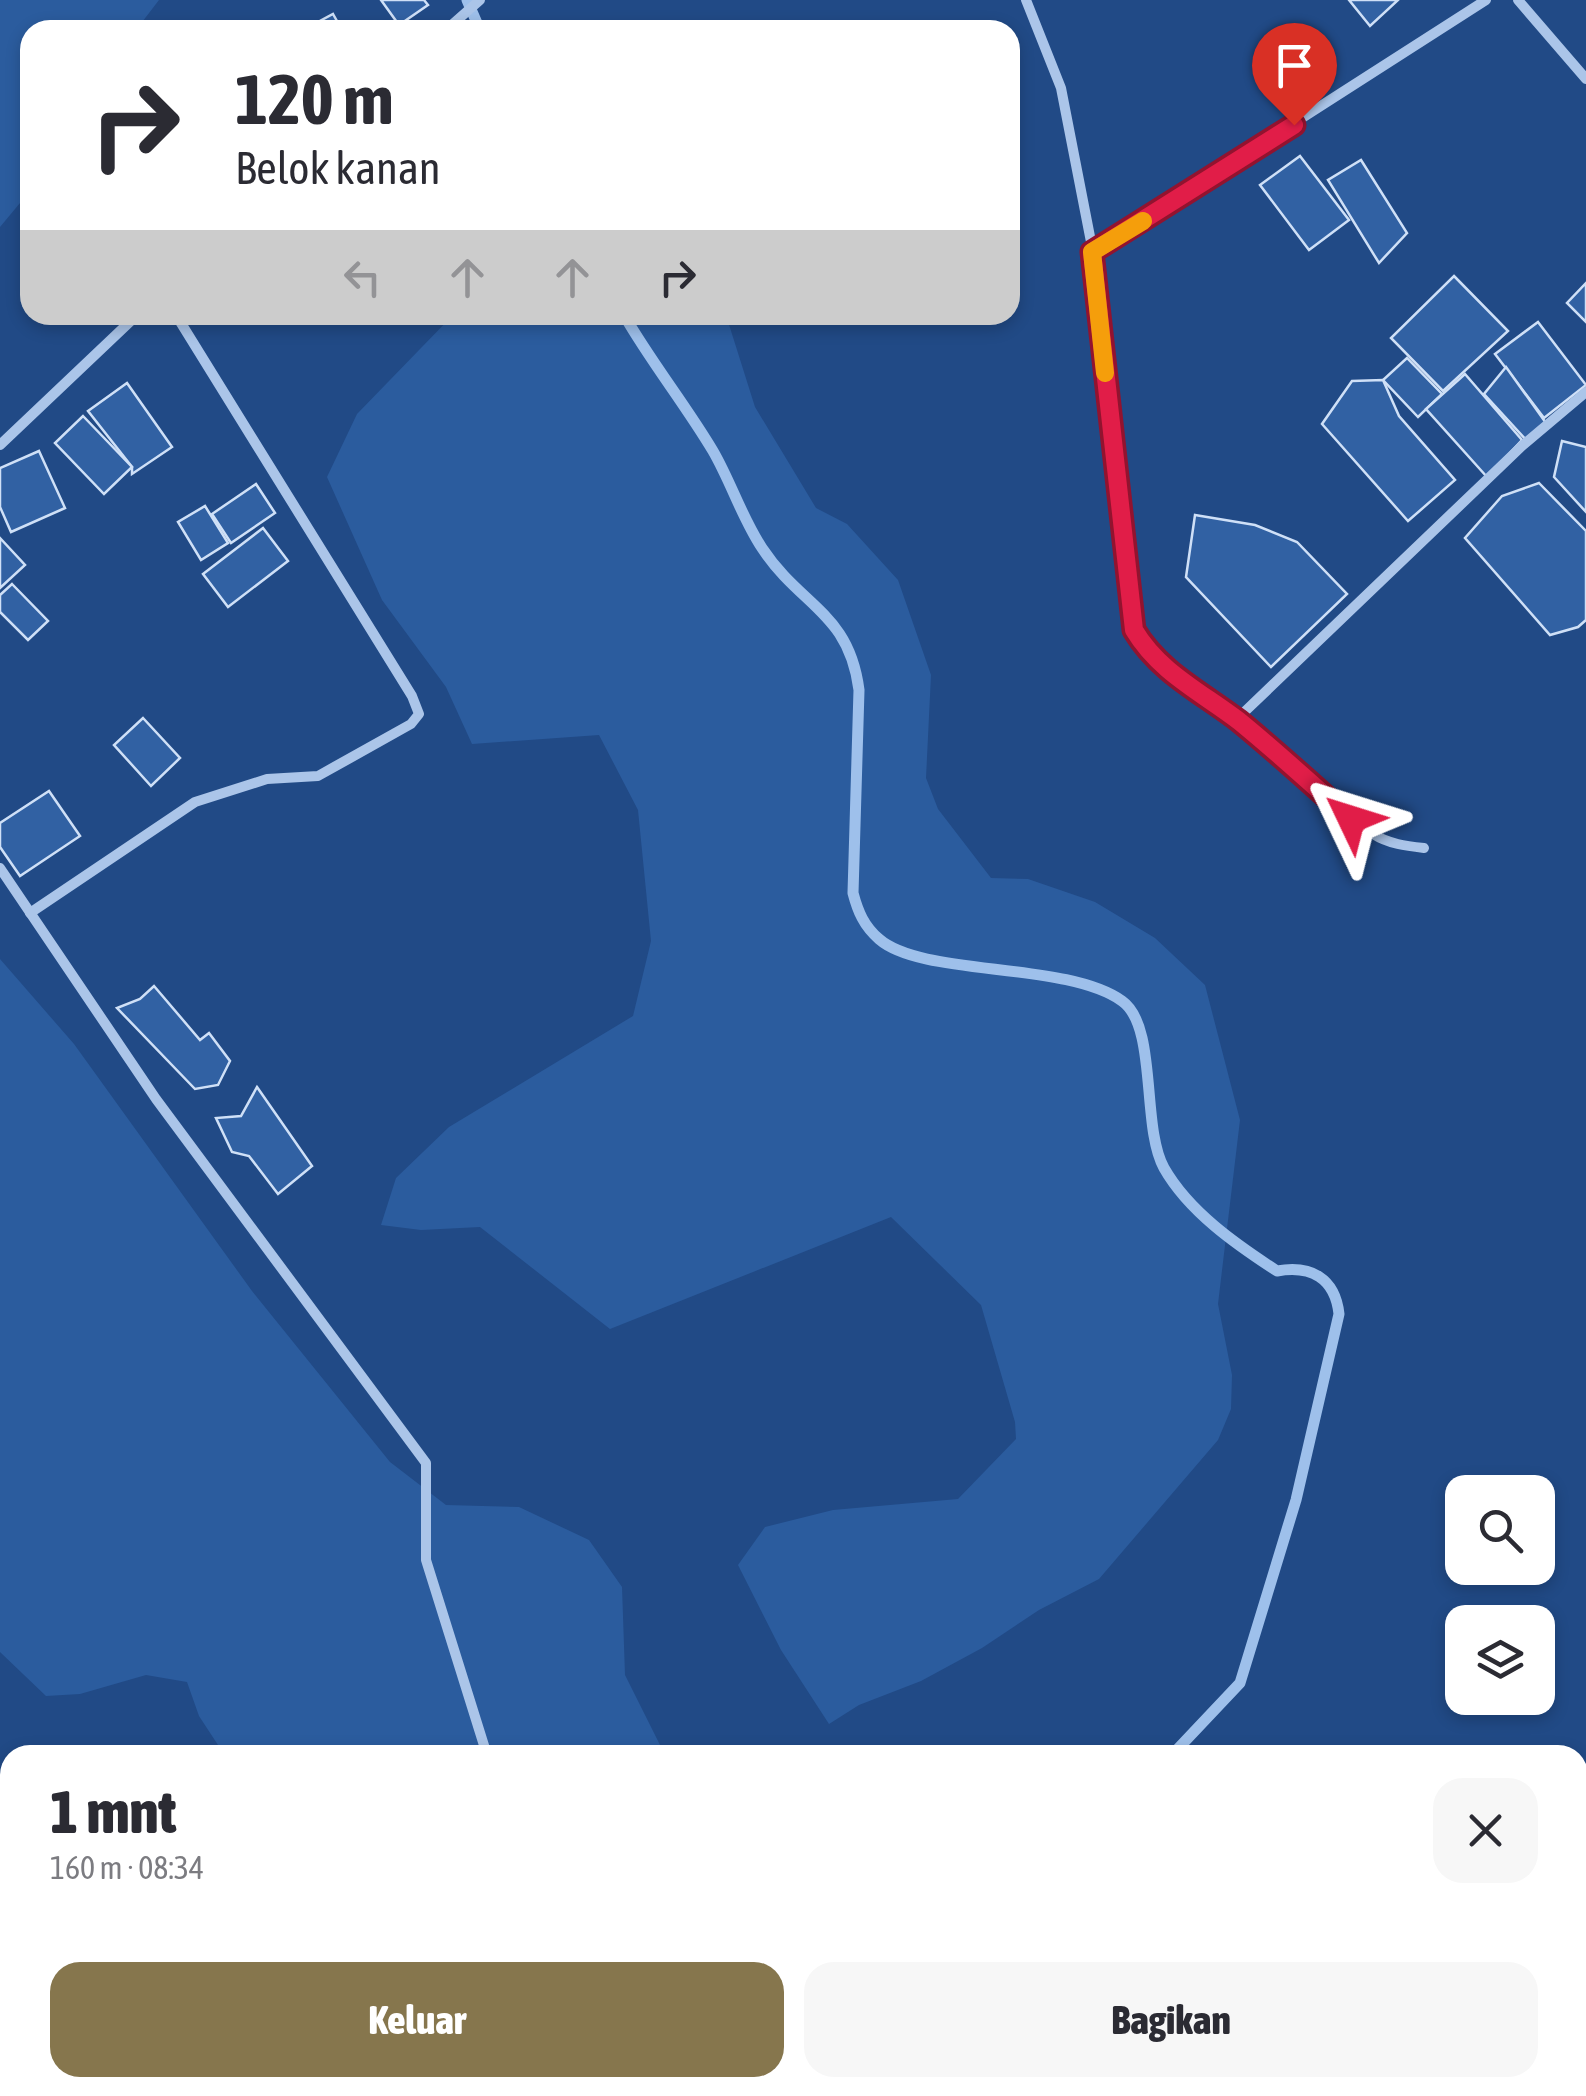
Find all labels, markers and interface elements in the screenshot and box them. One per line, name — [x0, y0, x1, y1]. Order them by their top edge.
pin — [1252, 23, 1337, 126]
icon: arrive — [1267, 38, 1322, 93]
text: 120 m — [235, 59, 394, 139]
icon: right — [70, 60, 200, 190]
text: Belok kanan — [235, 142, 441, 194]
icon: left — [335, 250, 390, 305]
icon: ahead — [440, 250, 495, 305]
icon: ahead — [545, 250, 600, 305]
icon: right — [650, 250, 705, 305]
position arrow — [1299, 767, 1403, 871]
map controls — [1445, 1475, 1555, 1715]
button: search — [1445, 1475, 1555, 1585]
button: layers — [1445, 1605, 1555, 1715]
text: 1 mnt — [50, 1777, 176, 1846]
button: close — [1433, 1778, 1538, 1883]
text: 160 m · 08:34 — [50, 1849, 204, 1886]
button: Keluar — [50, 1962, 784, 2077]
button: Bagikan — [804, 1962, 1538, 2077]

